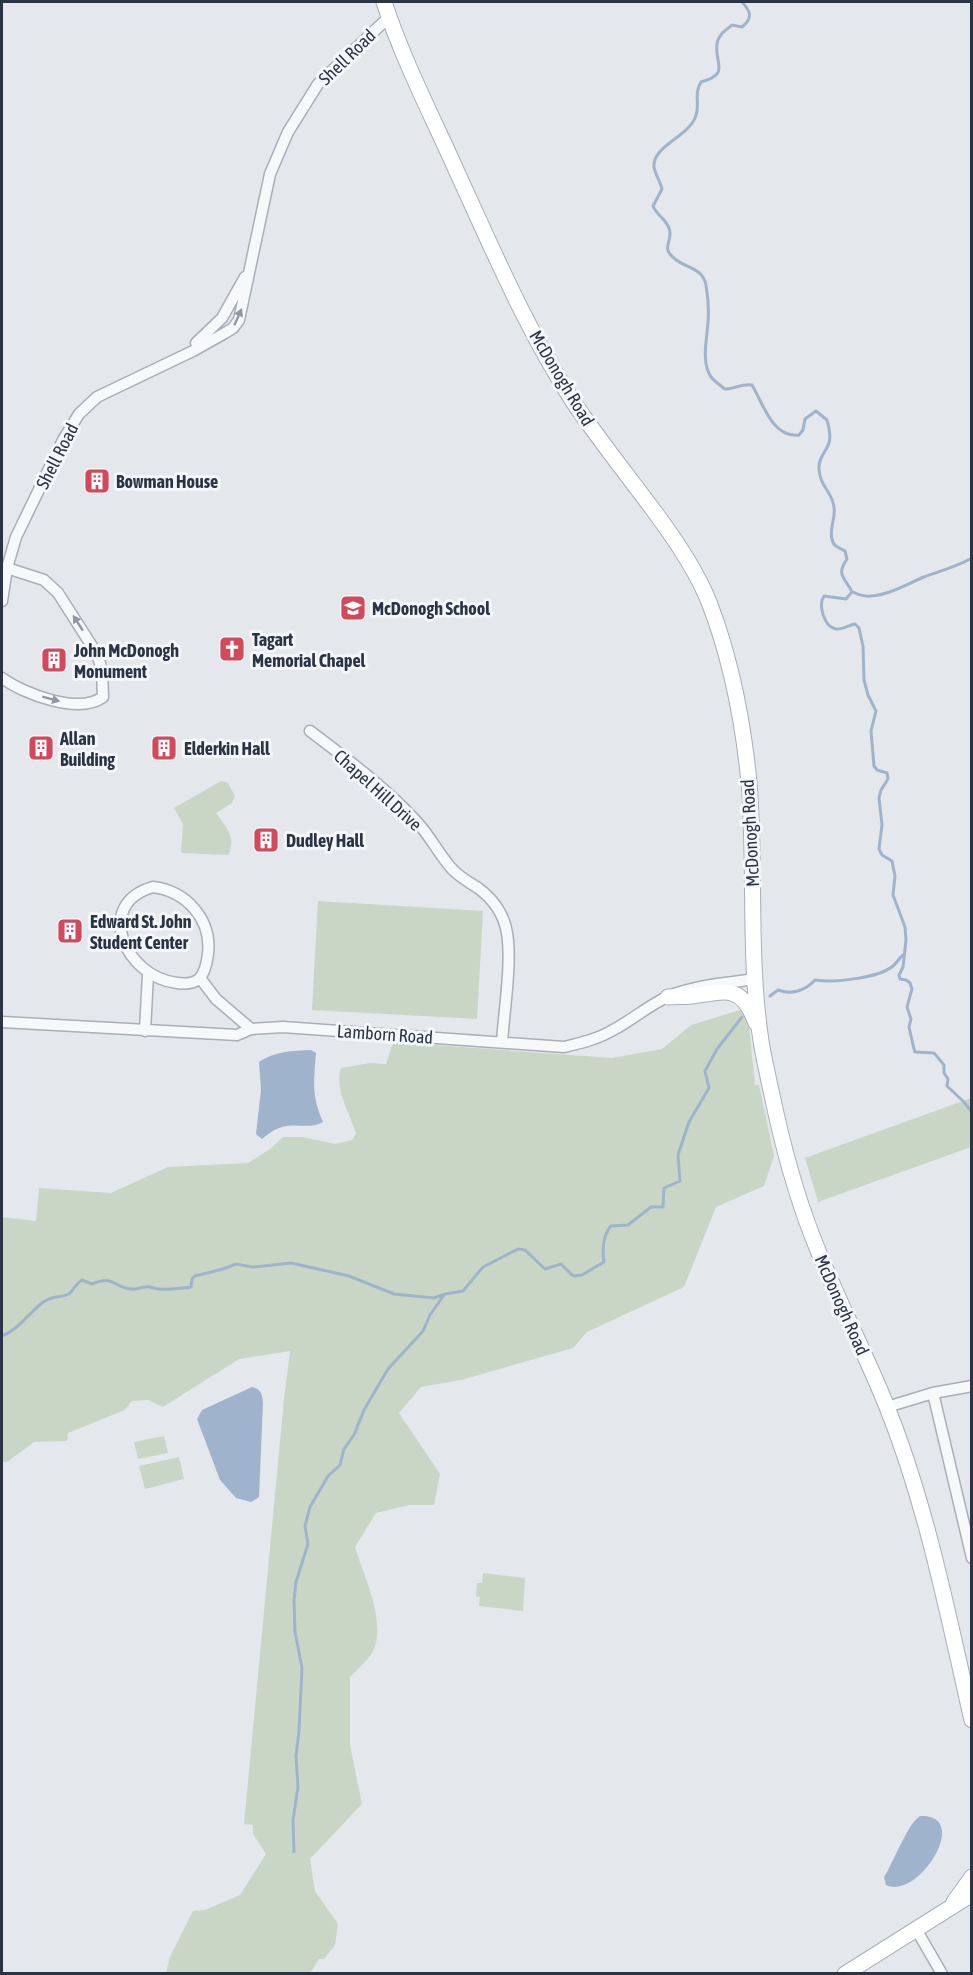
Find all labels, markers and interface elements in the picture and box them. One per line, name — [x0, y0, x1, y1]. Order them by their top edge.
street label: Shell Road — [314, 25, 380, 89]
one-way arrow — [233, 308, 243, 326]
street label: McDonogh Road — [525, 326, 599, 430]
street label: Shell Road — [32, 420, 82, 492]
building icon: Bowman House — [82, 466, 112, 496]
place label: Bowman House — [116, 471, 218, 492]
school or university icon: McDonogh School — [338, 593, 368, 623]
place label: McDonogh School — [372, 598, 490, 619]
one-way arrow — [72, 616, 84, 632]
place label: Tagart Memorial Chapel — [252, 629, 366, 671]
church icon: Tagart Memorial Chapel — [217, 634, 247, 664]
place label: John McDonogh Monument — [73, 640, 179, 682]
building icon: John McDonogh Monument — [39, 645, 69, 675]
one-way arrow — [42, 694, 61, 704]
place label: Allan Building — [59, 728, 115, 770]
building icon: Allan Building — [26, 733, 56, 763]
building icon: Elderkin Hall — [149, 733, 179, 763]
place label: Elderkin Hall — [184, 738, 270, 759]
street label: Chapel Hill Drive — [330, 745, 426, 835]
street label: McDonogh Road — [737, 779, 763, 887]
building icon: Dudley Hall — [251, 825, 281, 855]
place label: Dudley Hall — [286, 830, 364, 851]
place label: Edward St. John Student Center — [90, 911, 192, 953]
building icon: Edward St. John Student Center — [55, 916, 85, 946]
street label: Lamborn Road — [336, 1020, 434, 1048]
street label: McDonogh Road — [810, 1252, 874, 1358]

